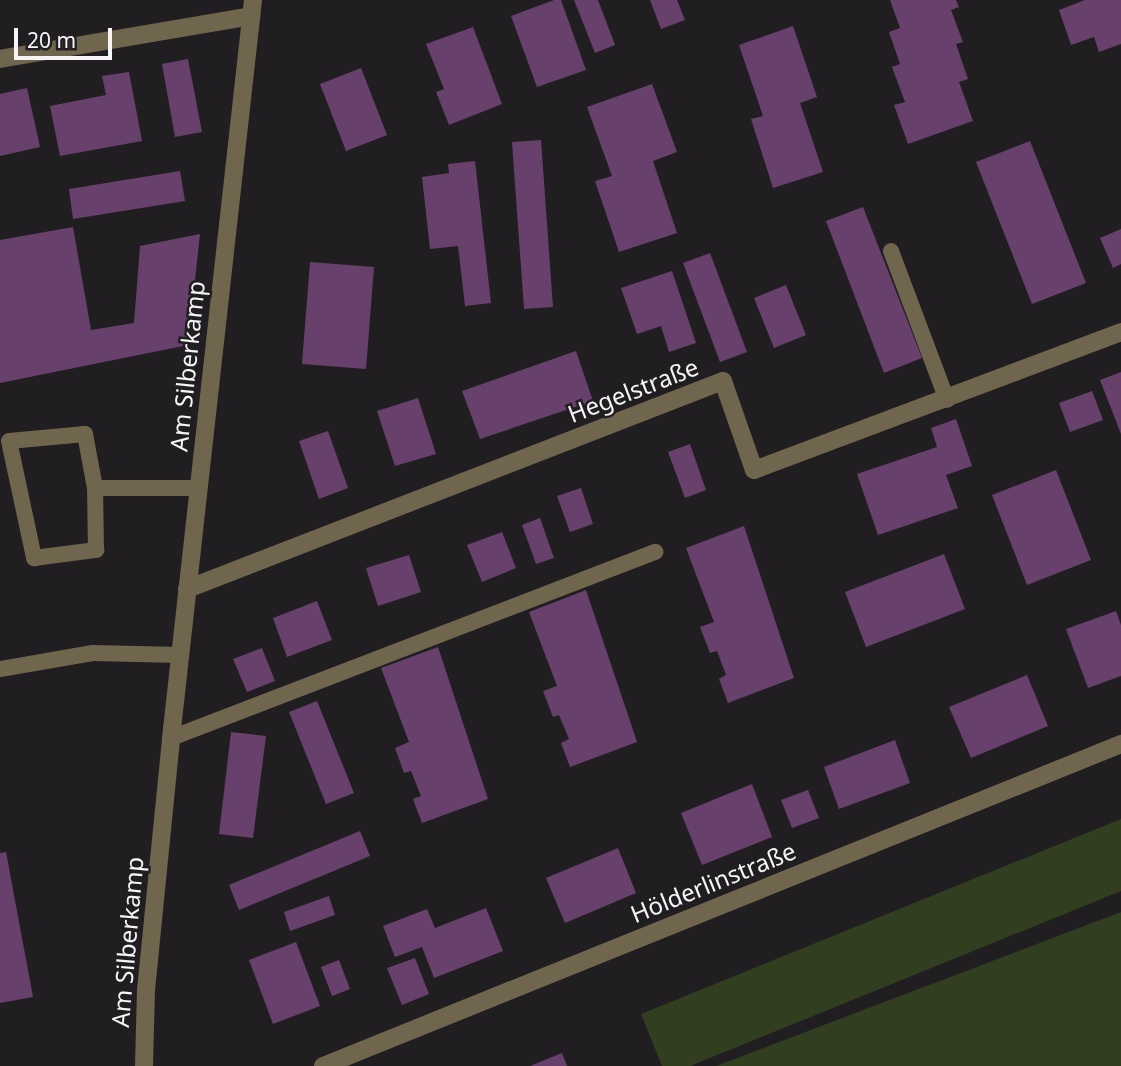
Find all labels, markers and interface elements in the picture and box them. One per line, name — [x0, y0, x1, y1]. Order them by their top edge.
scale bar — [18, 14, 116, 58]
text: 20 m — [27, 26, 76, 54]
street label: Am Silberkamp — [164, 279, 210, 453]
street label: Hegelstraße — [564, 352, 702, 428]
street label: Hölderlinstraße — [626, 836, 800, 928]
street label: Am Silberkamp — [105, 855, 149, 1029]

